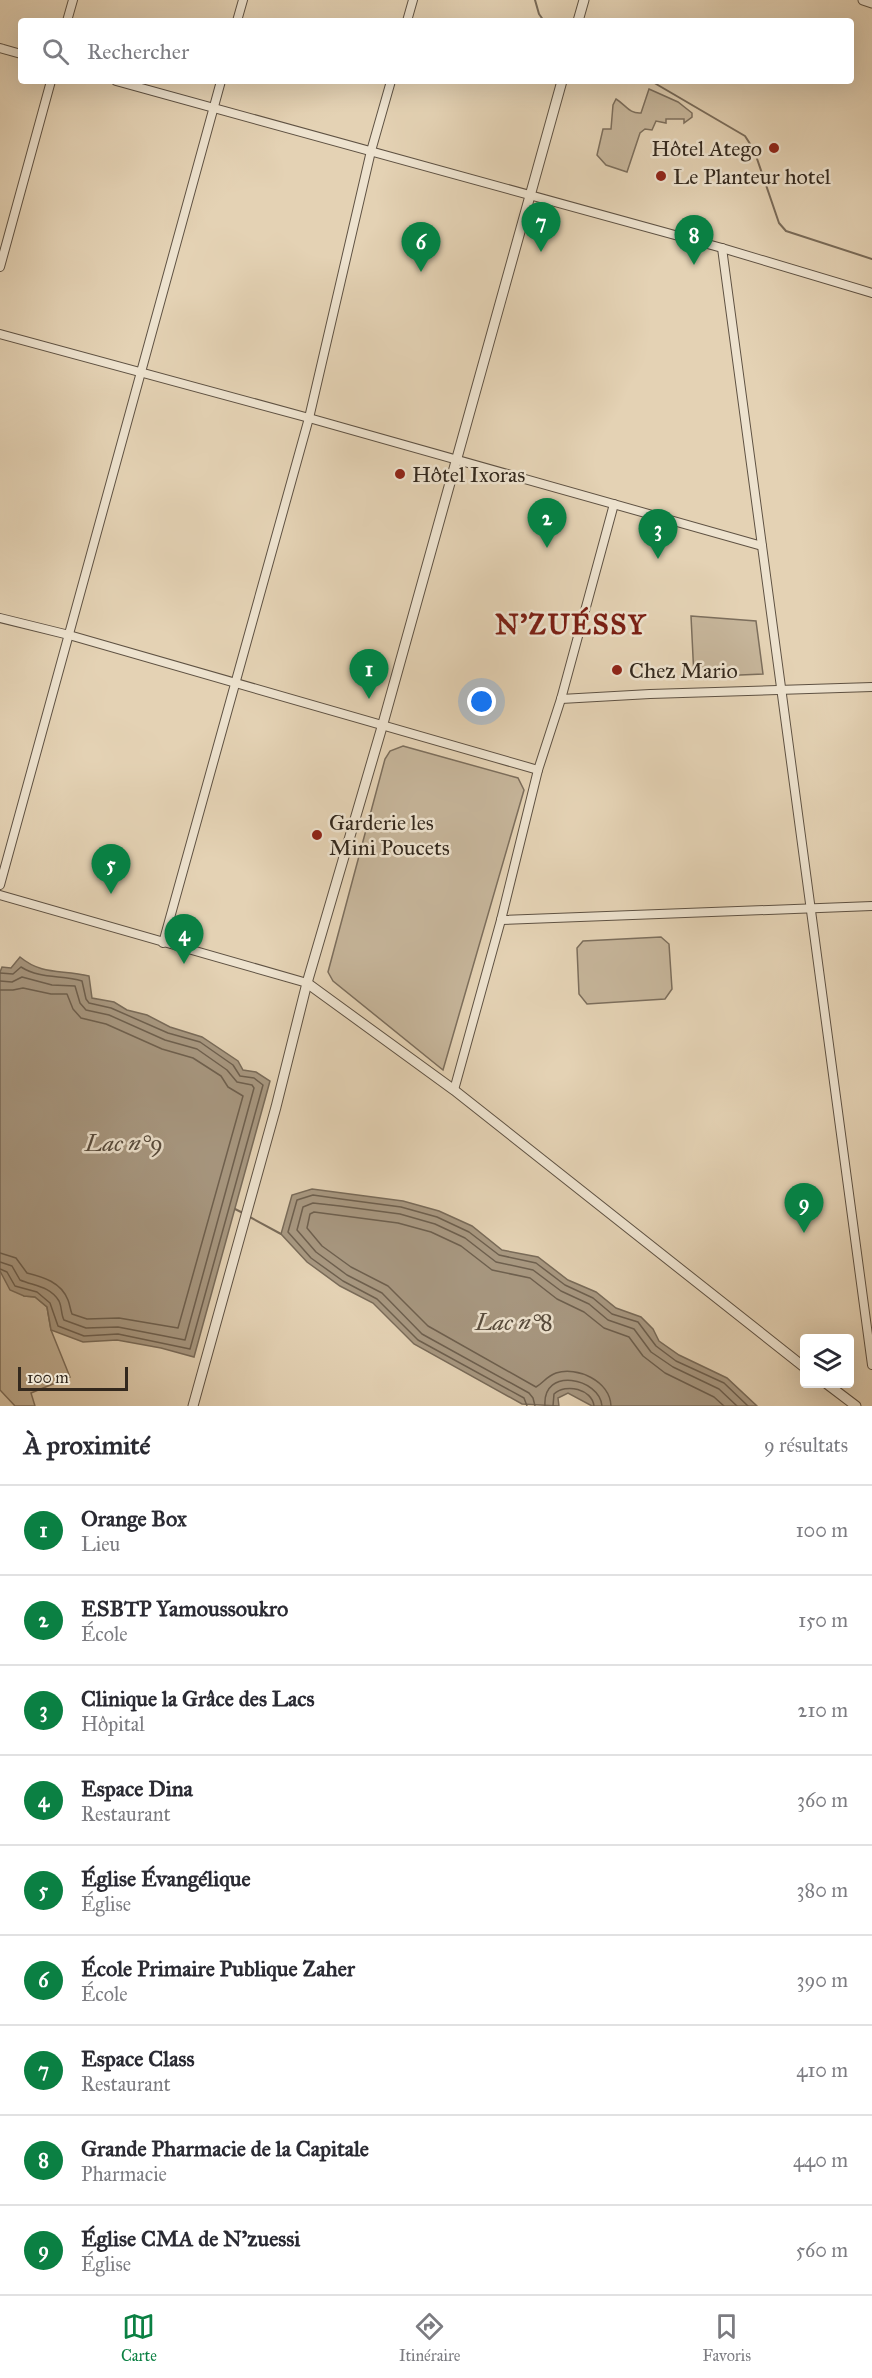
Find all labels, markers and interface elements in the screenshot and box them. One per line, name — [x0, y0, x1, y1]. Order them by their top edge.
search box — [18, 18, 854, 84]
icon: search — [39, 35, 72, 68]
text: Rechercher — [87, 38, 189, 65]
place label: Hôtel Atego — [651, 135, 762, 162]
marker: Hôtel Atego — [767, 141, 781, 155]
place label: Le Planteur hotel — [673, 163, 831, 190]
marker: Le Planteur hotel — [654, 169, 668, 183]
pin: 7 — [522, 202, 560, 252]
pin: 8 — [674, 216, 714, 265]
pin: 6 — [402, 222, 440, 272]
place label: Hôtel Ixoras — [412, 461, 525, 488]
marker: Hôtel Ixoras — [393, 467, 407, 481]
pin: 2 — [528, 498, 566, 548]
pin: 3 — [638, 510, 678, 559]
district label: N'ZUÉSSY — [495, 606, 647, 642]
pin: 1 — [350, 650, 388, 699]
place label: Chez Mario — [629, 657, 738, 684]
marker: Chez Mario — [610, 663, 624, 677]
your location — [467, 687, 496, 716]
place label: Garderie les Mini Poucets — [329, 809, 450, 861]
marker: Garderie les Mini Poucets — [310, 828, 324, 842]
pin: 5 — [92, 844, 130, 894]
pin: 4 — [164, 914, 204, 964]
water label: Lac n°9 — [84, 1128, 163, 1158]
pin: 9 — [784, 1184, 824, 1233]
water label: Lac n°8 — [474, 1307, 553, 1337]
map controls — [800, 1334, 854, 1388]
button: layers — [800, 1334, 854, 1388]
scale bar — [18, 1364, 128, 1392]
text: 100 m — [27, 1368, 69, 1387]
text: À proximité — [24, 1429, 150, 1461]
text: 9 résultats — [764, 1433, 848, 1457]
text: Orange Box — [81, 1505, 187, 1532]
text: 1 — [40, 1518, 47, 1542]
text: 100 m — [796, 1518, 848, 1542]
text: Lieu — [81, 1532, 120, 1556]
text: ESBTP Yamoussoukro — [81, 1595, 288, 1622]
text: 2 — [39, 1608, 48, 1632]
text: 150 m — [798, 1608, 848, 1632]
text: École — [81, 1622, 128, 1646]
text: Clinique la Grâce des Lacs — [81, 1685, 315, 1712]
text: 3 — [40, 1698, 48, 1722]
text: 210 m — [798, 1698, 848, 1722]
text: Hôpital — [81, 1712, 145, 1736]
text: Espace Dina — [81, 1775, 193, 1802]
text: 4 — [38, 1788, 49, 1812]
text: 360 m — [797, 1788, 848, 1812]
text: Restaurant — [81, 1802, 171, 1826]
text: Église Évangélique — [81, 1865, 251, 1892]
text: 5 — [39, 1878, 48, 1902]
text: 380 m — [797, 1878, 848, 1902]
text: Église — [81, 1892, 131, 1916]
text: École Primaire Publique Zaher — [81, 1955, 355, 1982]
text: 6 — [38, 1968, 49, 1992]
text: 390 m — [797, 1968, 848, 1992]
text: École — [81, 1982, 128, 2006]
text: Espace Class — [81, 2045, 195, 2072]
text: 7 — [38, 2058, 49, 2082]
text: 410 m — [796, 2058, 848, 2082]
text: Restaurant — [81, 2072, 171, 2096]
text: Grande Pharmacie de la Capitale — [81, 2135, 369, 2162]
text: 8 — [38, 2148, 49, 2172]
text: 440 m — [793, 2148, 848, 2172]
text: Pharmacie — [81, 2162, 167, 2186]
text: Église CMA de N’zuessi — [81, 2225, 300, 2252]
text: 9 — [38, 2238, 49, 2262]
text: 560 m — [796, 2238, 848, 2262]
text: Église — [81, 2252, 131, 2276]
tab: Carte — [121, 2310, 157, 2365]
tab: Itinéraire — [399, 2310, 460, 2365]
tab: Favoris — [702, 2310, 751, 2365]

